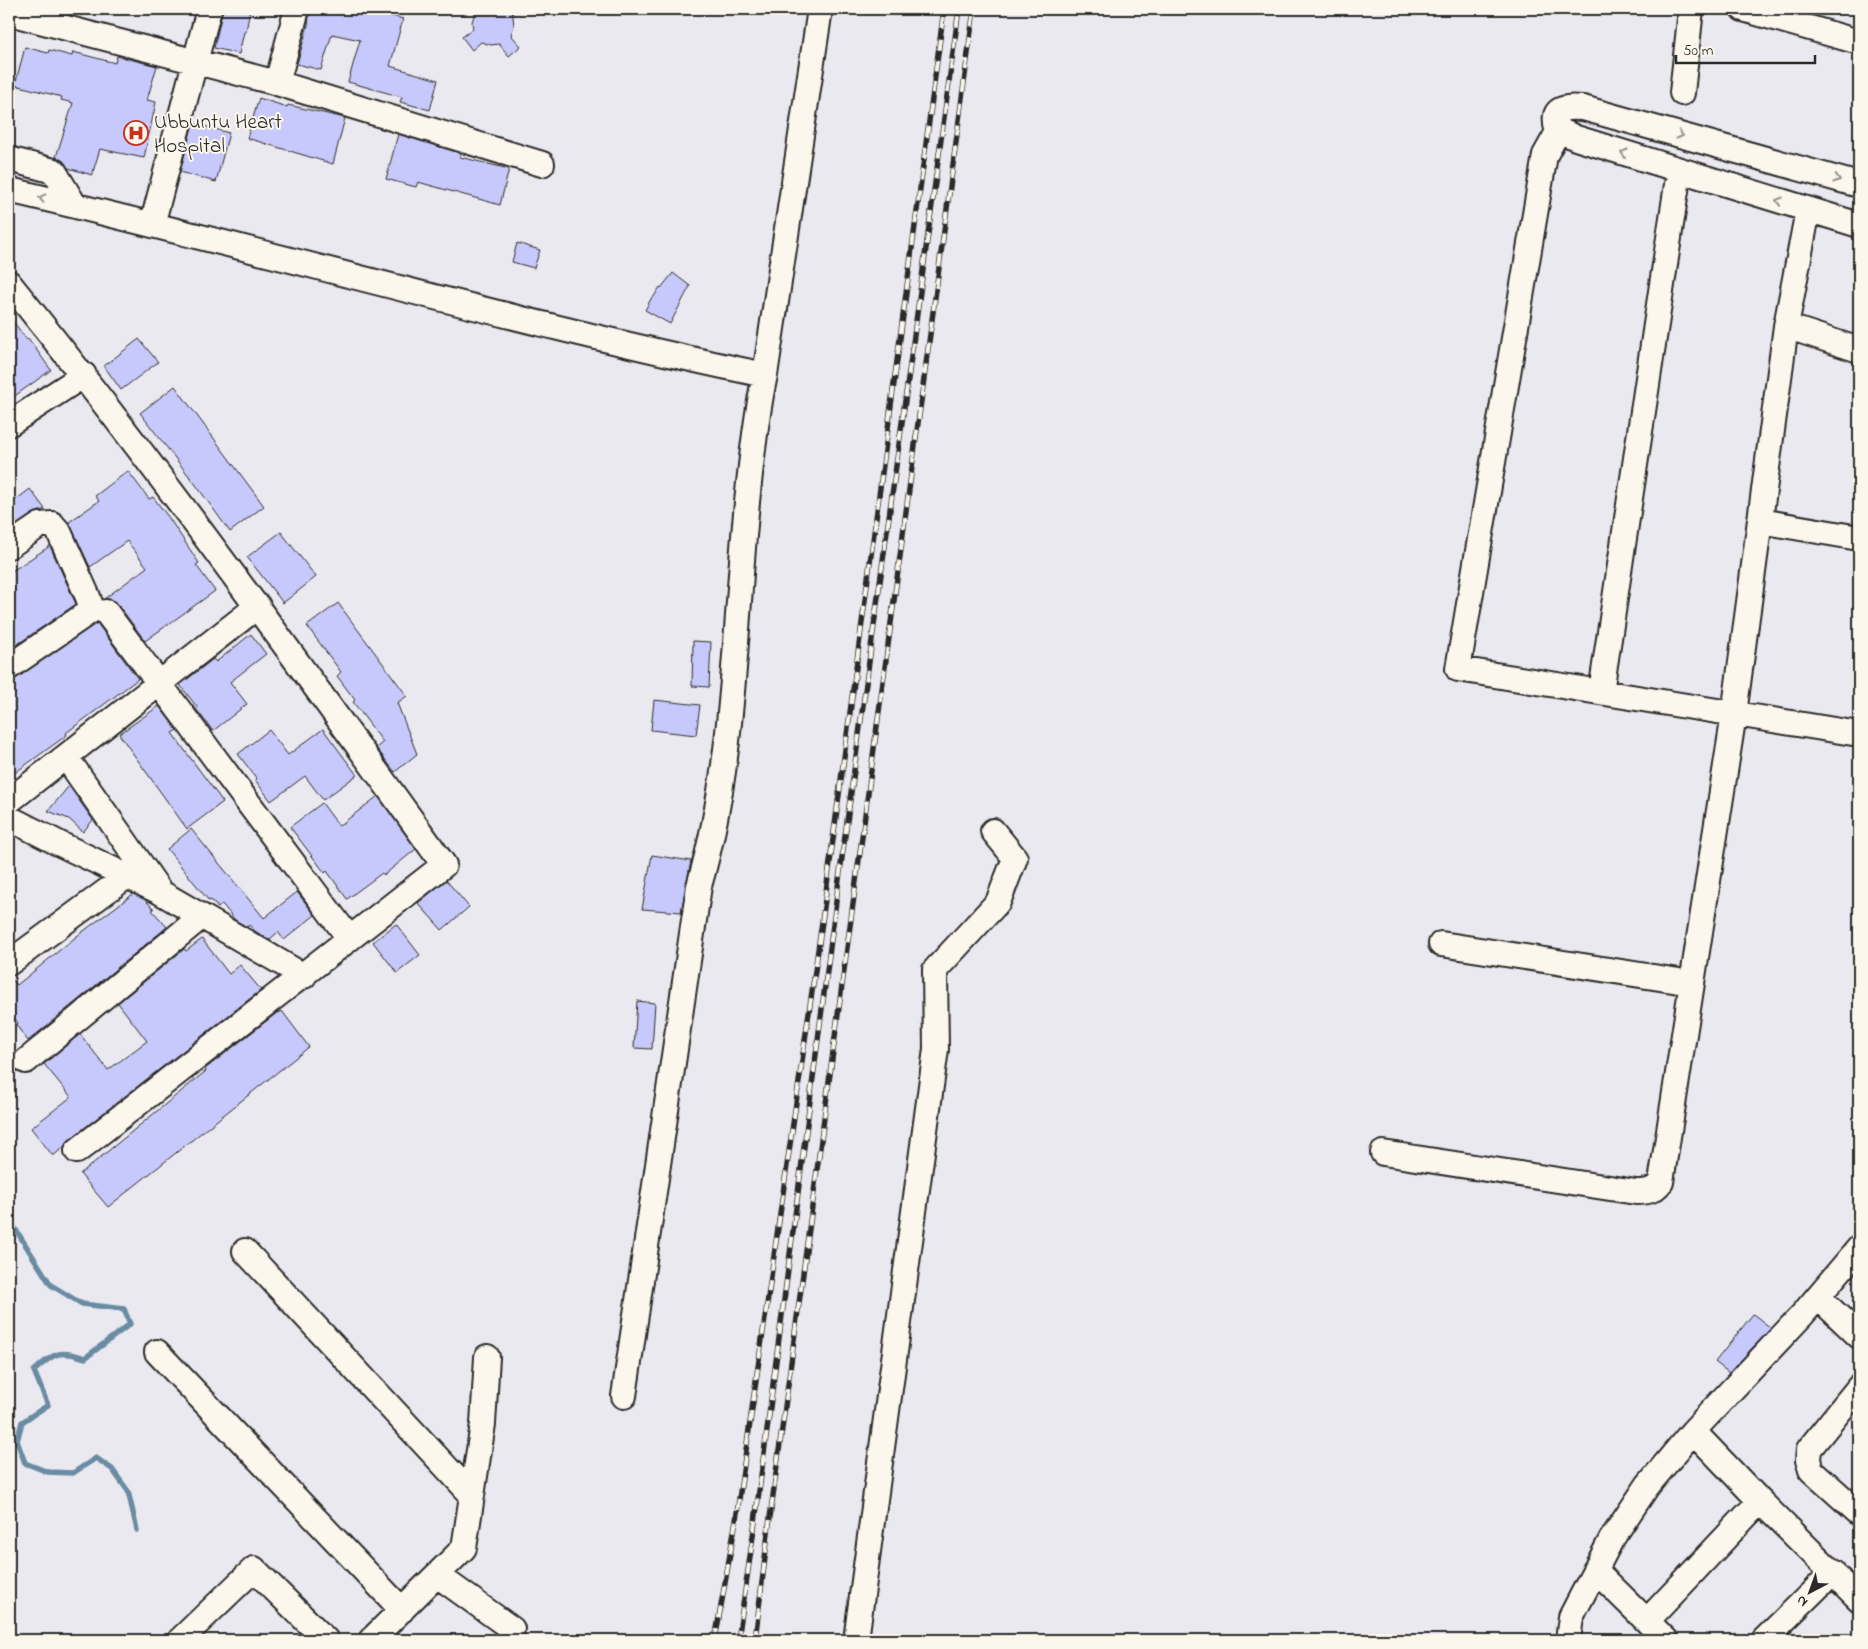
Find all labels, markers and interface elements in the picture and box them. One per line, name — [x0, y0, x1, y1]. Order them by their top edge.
scale bar — [1676, 32, 1814, 64]
text: 50 m — [1683, 40, 1714, 62]
place label: Ubbuntu Heart Hospital — [154, 108, 282, 162]
hospital icon: Ubbuntu Heart Hospital — [123, 120, 149, 146]
one-way arrow — [1676, 129, 1685, 140]
one-way arrow — [1620, 149, 1628, 159]
one-way arrow — [1832, 173, 1841, 184]
one-way arrow — [37, 193, 46, 204]
one-way arrow — [1775, 196, 1784, 206]
north arrow — [1786, 1566, 1836, 1616]
text: N — [1792, 1590, 1813, 1612]

